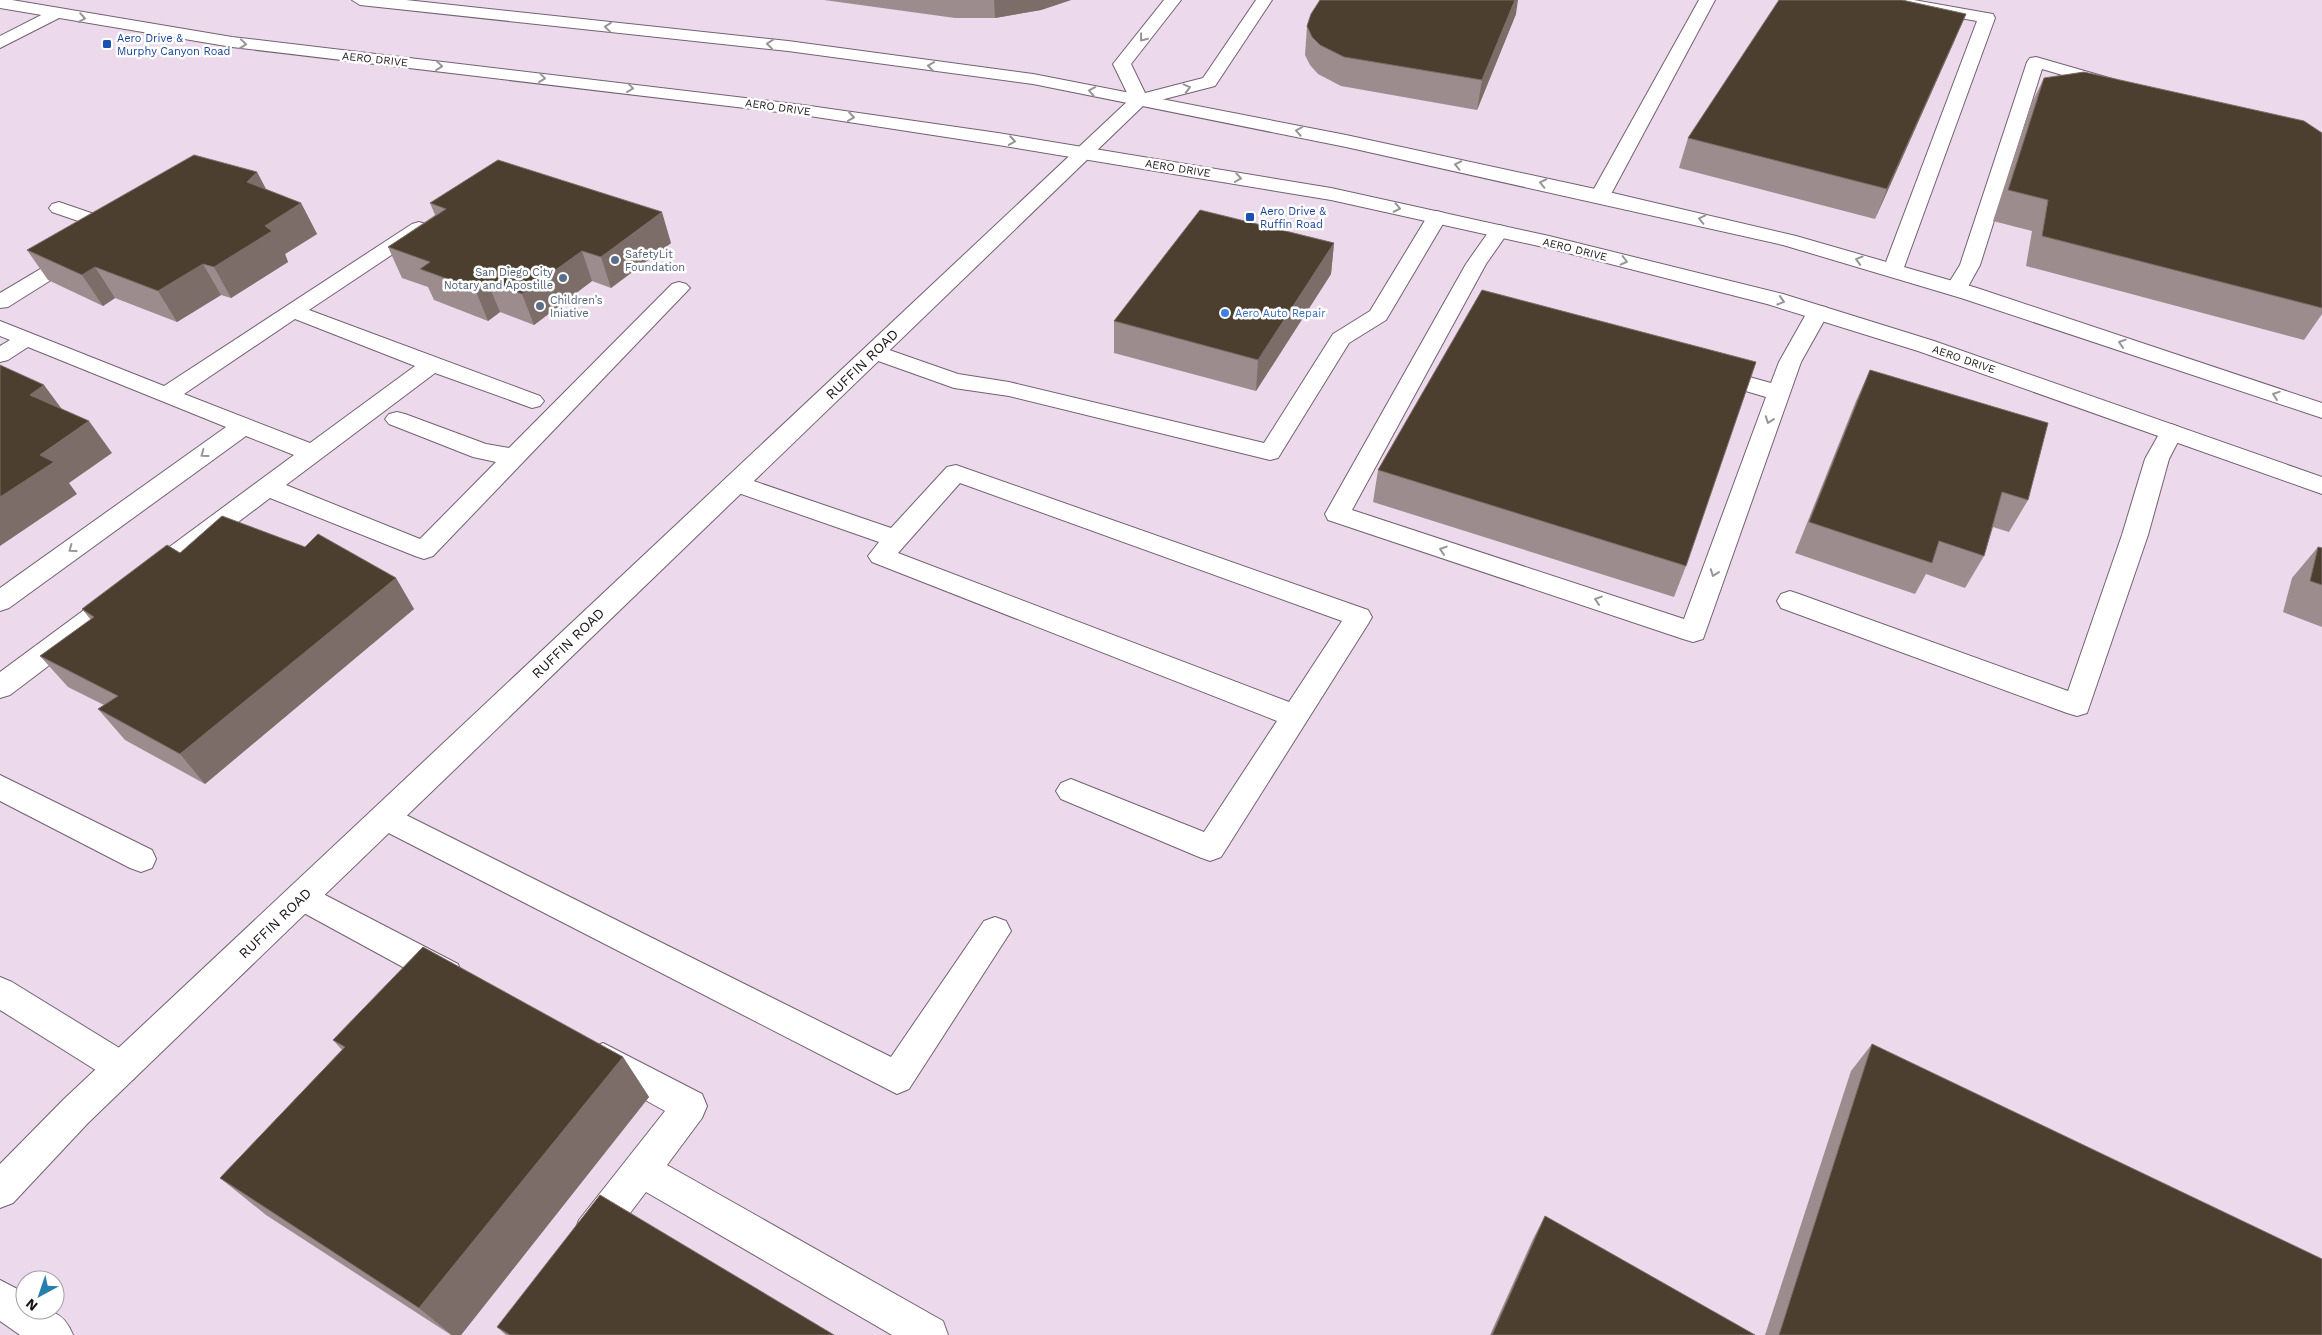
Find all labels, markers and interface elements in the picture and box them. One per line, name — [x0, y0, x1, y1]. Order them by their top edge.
one-way arrow — [78, 12, 87, 22]
one-way arrow — [604, 22, 612, 33]
place label: Aero Drive & Murphy Canyon Road — [117, 32, 230, 58]
one-way arrow — [1140, 32, 1148, 41]
marker: Aero Drive & Murphy Canyon Road — [101, 38, 113, 50]
one-way arrow — [239, 38, 247, 49]
one-way arrow — [766, 39, 774, 50]
street label: AERO DRIVE — [341, 50, 409, 69]
one-way arrow — [435, 60, 443, 71]
one-way arrow — [927, 61, 935, 71]
one-way arrow — [538, 72, 546, 83]
one-way arrow — [626, 82, 634, 93]
one-way arrow — [1182, 83, 1191, 94]
one-way arrow — [1087, 86, 1096, 97]
street label: AERO DRIVE — [744, 96, 812, 119]
one-way arrow — [848, 111, 856, 122]
one-way arrow — [1295, 127, 1304, 137]
one-way arrow — [1008, 135, 1016, 145]
street label: AERO DRIVE — [1144, 157, 1212, 180]
one-way arrow — [1454, 160, 1463, 171]
one-way arrow — [1233, 173, 1242, 183]
one-way arrow — [1539, 178, 1548, 189]
one-way arrow — [1393, 202, 1402, 213]
place label: Aero Drive & Ruffin Road — [1260, 205, 1326, 231]
marker: Aero Drive & Ruffin Road — [1244, 211, 1256, 223]
one-way arrow — [1697, 214, 1706, 225]
street label: AERO DRIVE — [1541, 235, 1609, 264]
place label: SafetyLit Foundation — [625, 248, 685, 274]
marker: SafetyLit Foundation — [609, 254, 621, 266]
one-way arrow — [1619, 255, 1628, 266]
one-way arrow — [1855, 256, 1864, 266]
place label: San Diego City Notary and Apostille — [444, 266, 553, 292]
marker: San Diego City Notary and Apostille — [557, 272, 569, 284]
place label: Children’s Iniative — [550, 294, 603, 320]
one-way arrow — [1776, 296, 1785, 306]
marker: Children’s Iniative — [534, 300, 546, 312]
marker: Aero Auto Repair — [1219, 307, 1231, 319]
place label: Aero Auto Repair — [1235, 307, 1326, 320]
street label: RUFFIN ROAD — [823, 326, 901, 402]
one-way arrow — [2118, 339, 2127, 349]
street label: AERO DRIVE — [1930, 343, 1997, 376]
one-way arrow — [2272, 391, 2281, 401]
one-way arrow — [1765, 415, 1775, 424]
one-way arrow — [201, 448, 210, 457]
one-way arrow — [68, 543, 78, 552]
one-way arrow — [1440, 545, 1448, 555]
one-way arrow — [1710, 568, 1720, 577]
one-way arrow — [1594, 596, 1602, 606]
street label: RUFFIN ROAD — [529, 605, 607, 681]
street label: RUFFIN ROAD — [236, 885, 314, 961]
north arrow — [15, 1270, 65, 1320]
text: N — [23, 1295, 41, 1314]

